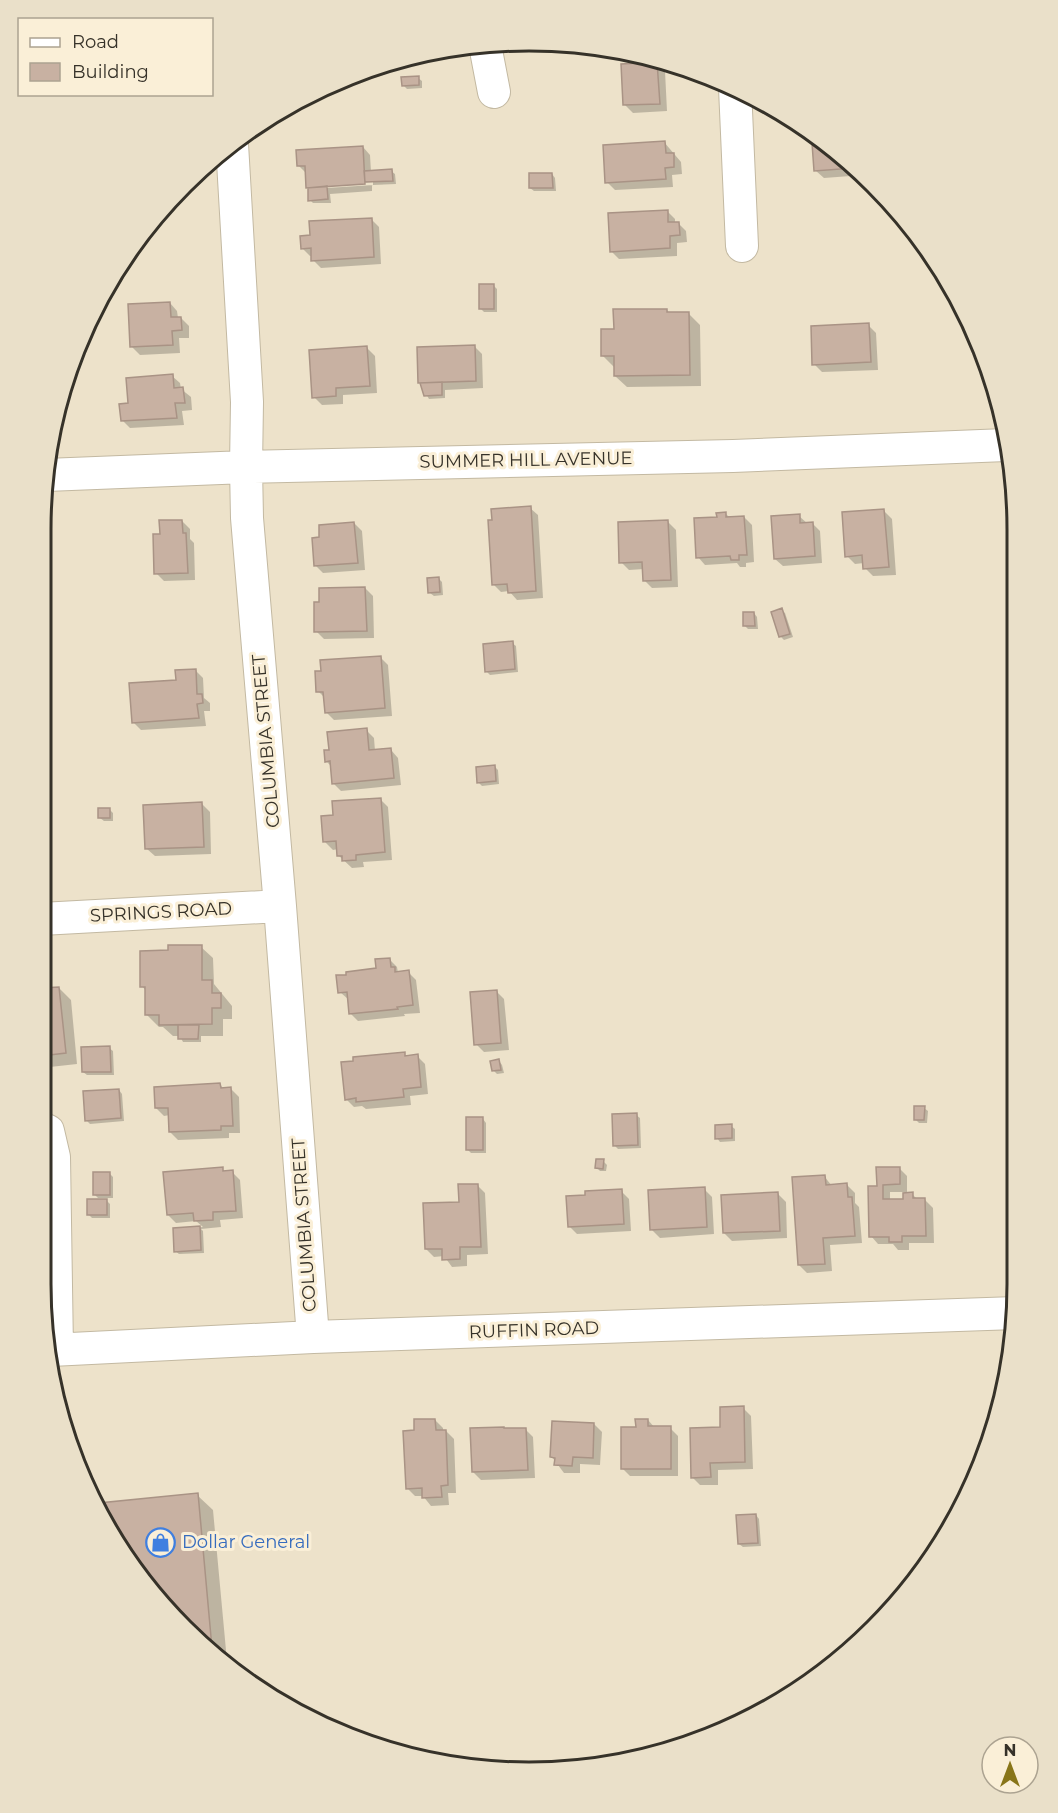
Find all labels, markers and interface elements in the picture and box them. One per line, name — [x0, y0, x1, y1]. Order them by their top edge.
legend — [18, 18, 213, 96]
text: Road — [72, 31, 119, 53]
text: Building — [72, 61, 149, 83]
street label: SUMMER HILL AVENUE — [419, 447, 633, 473]
street label: COLUMBIA STREET — [247, 653, 285, 829]
street label: SPRINGS ROAD — [89, 897, 233, 927]
street label: COLUMBIA STREET — [287, 1137, 321, 1313]
street label: RUFFIN ROAD — [468, 1317, 600, 1343]
shop icon: Dollar General — [145, 1526, 177, 1558]
place label: Dollar General — [182, 1531, 310, 1553]
north arrow — [980, 1735, 1040, 1795]
text: N — [1004, 1741, 1016, 1760]

